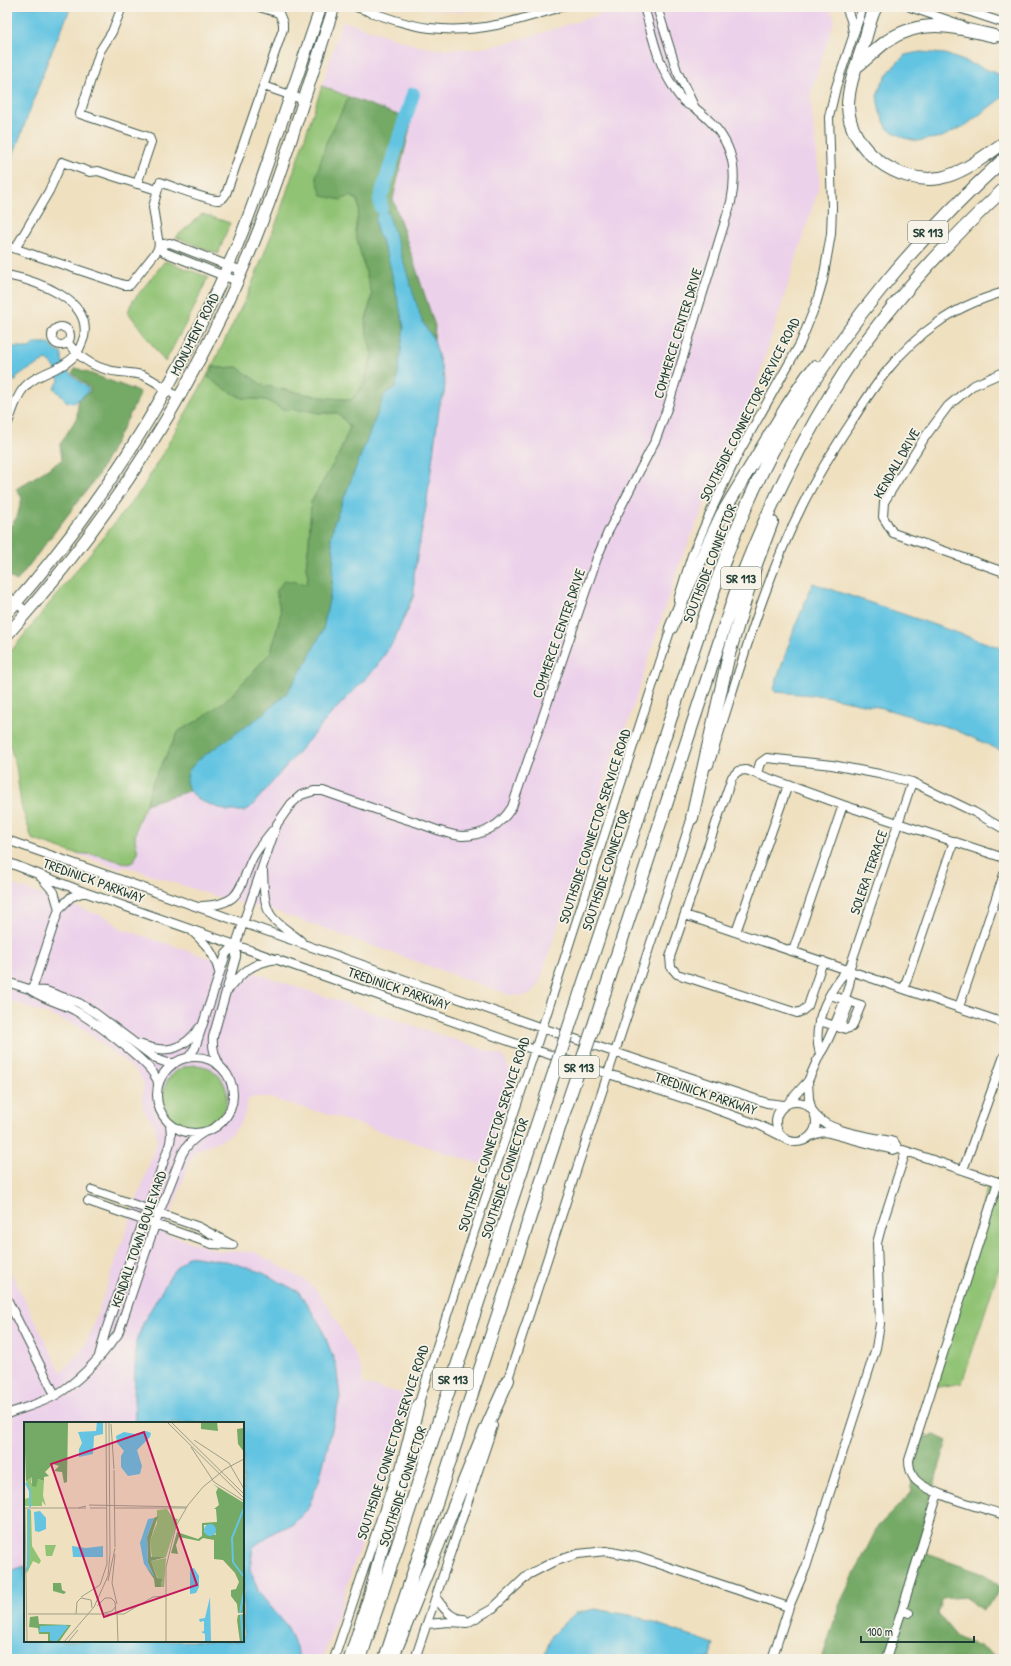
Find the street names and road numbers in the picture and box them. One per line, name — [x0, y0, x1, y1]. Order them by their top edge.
road number: SR 113 — [908, 221, 948, 243]
street label: COMMERCE CENTER DRIVE — [648, 265, 706, 401]
street label: MONUMENT ROAD — [165, 289, 223, 379]
street label: SOUTHSIDE CONNECTOR SERVICE ROAD — [694, 314, 804, 504]
street label: KENDALL DRIVE — [868, 424, 924, 502]
street label: SOUTHSIDE CONNECTOR — [678, 501, 740, 625]
street label: COMMERCE CENTER DRIVE — [527, 566, 589, 700]
road number: SR 113 — [721, 567, 761, 589]
street label: SOUTHSIDE CONNECTOR SERVICE ROAD — [555, 727, 633, 925]
street label: SOUTHSIDE CONNECTOR — [578, 808, 632, 932]
street label: SOLERA TERRACE — [845, 827, 891, 917]
street label: TREDINICK PARKWAY — [41, 853, 148, 907]
street label: TREDINICK PARKWAY — [345, 962, 453, 1015]
street label: SOUTHSIDE CONNECTOR SERVICE ROAD — [454, 1035, 532, 1233]
road number: SR 113 — [559, 1056, 599, 1078]
street label: TREDINICK PARKWAY — [652, 1067, 760, 1120]
street label: SOUTHSIDE CONNECTOR — [477, 1116, 531, 1240]
street label: KENDALL TOWN BOULEVARD — [106, 1168, 170, 1310]
street label: SOUTHSIDE CONNECTOR SERVICE ROAD — [353, 1343, 431, 1541]
road number: SR 113 — [433, 1368, 473, 1390]
street label: SOUTHSIDE CONNECTOR — [375, 1424, 429, 1548]

